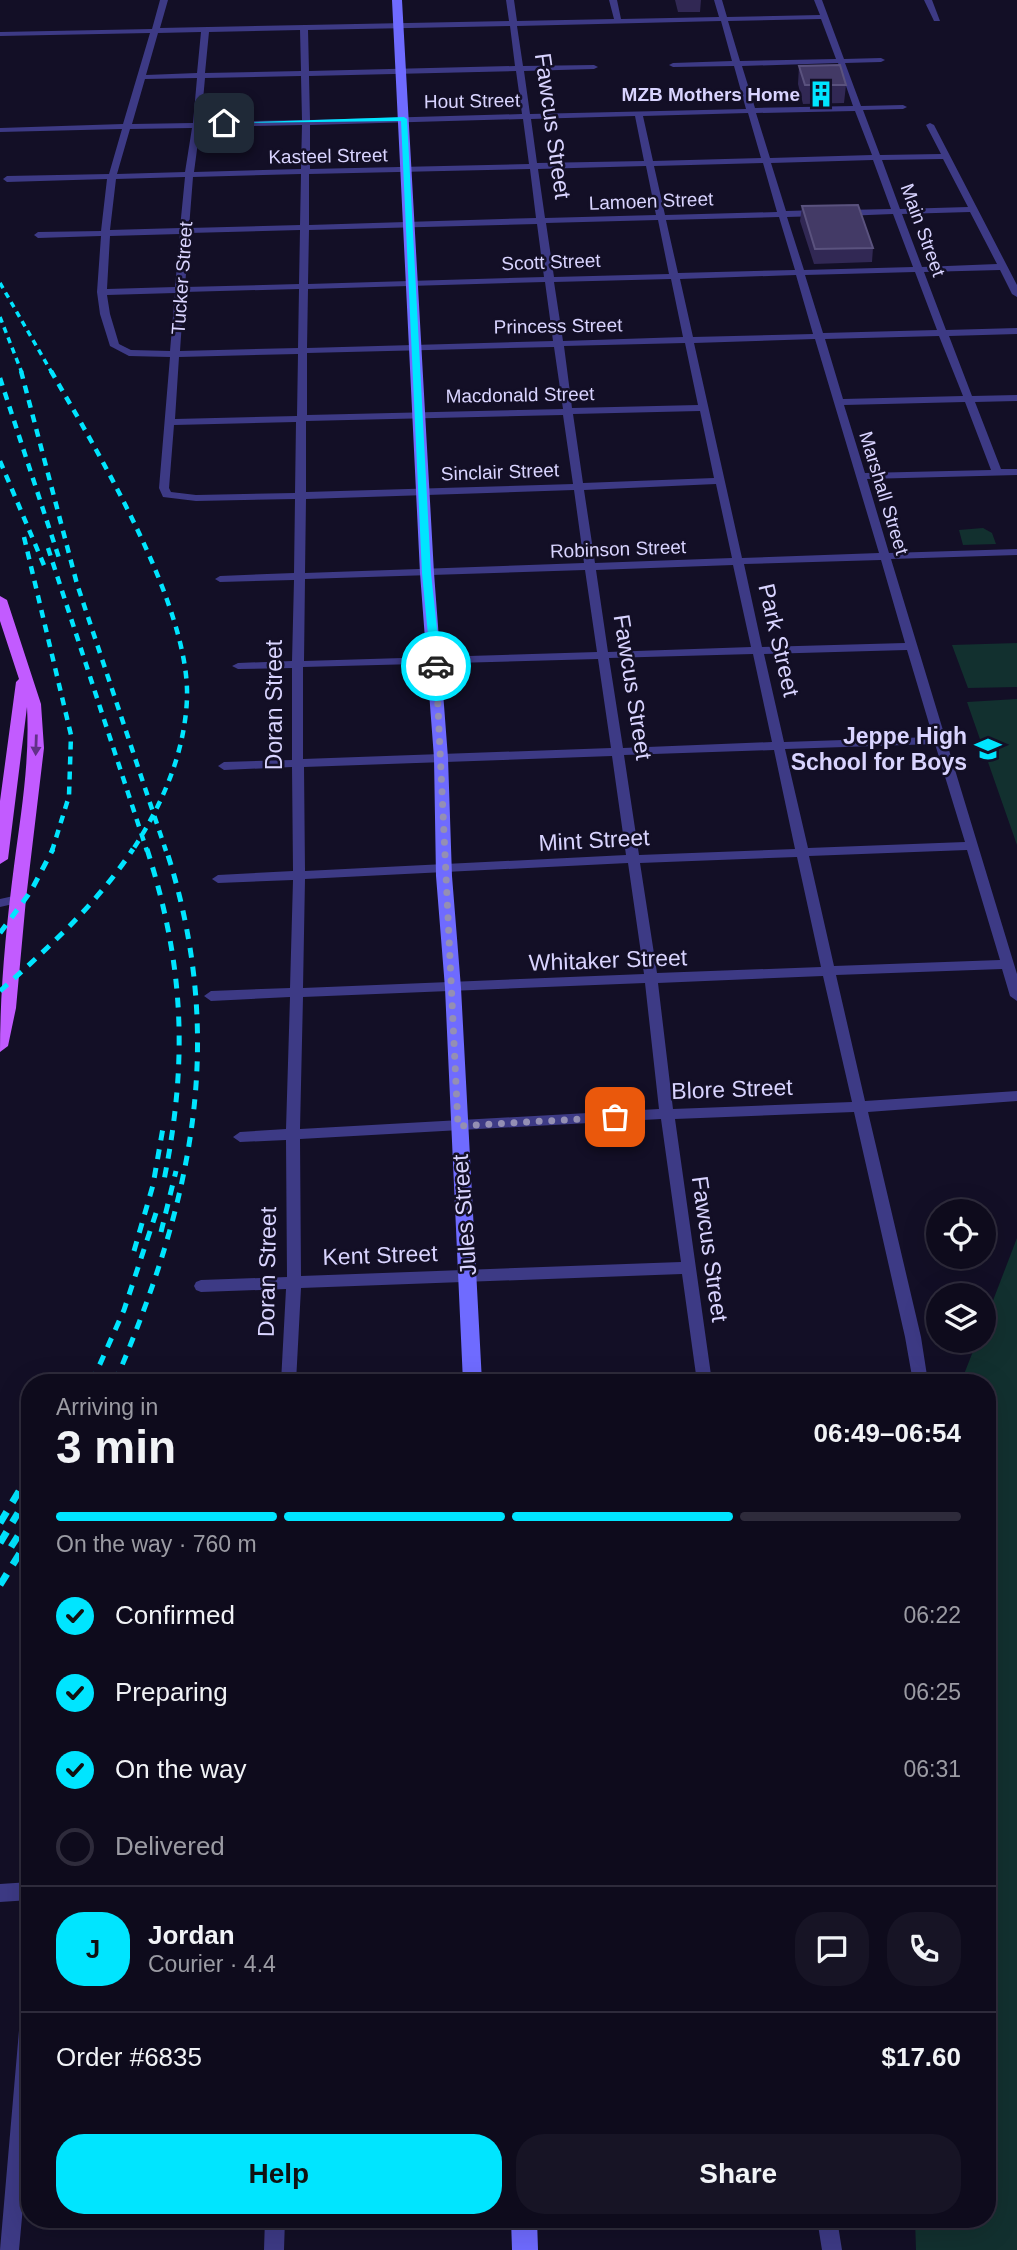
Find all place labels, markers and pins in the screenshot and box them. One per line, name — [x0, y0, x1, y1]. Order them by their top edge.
building icon: MZB Mothers Home — [806, 79, 836, 109]
place label: MZB Mothers Home — [622, 84, 800, 105]
pin — [194, 93, 254, 153]
place label: Jeppe High School for Boys — [791, 723, 967, 775]
school or university icon: Jeppe High School for Boys — [973, 734, 1003, 764]
pin — [585, 1087, 645, 1147]

